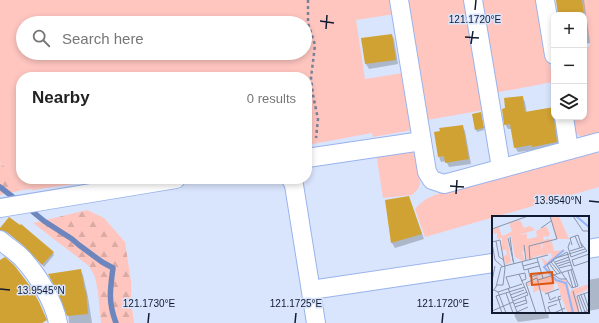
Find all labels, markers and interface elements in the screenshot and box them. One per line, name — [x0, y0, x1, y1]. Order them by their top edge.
map controls — [551, 12, 587, 120]
button: + — [551, 12, 587, 48]
text: 121.1720°E — [449, 14, 502, 25]
search box — [16, 16, 312, 60]
icon: search — [30, 27, 52, 49]
text: Search here — [62, 30, 144, 47]
button: − — [551, 48, 587, 84]
button: layers — [551, 84, 587, 120]
text: Nearby — [32, 88, 90, 107]
text: 0 results — [247, 91, 296, 106]
text: 13.9540°N — [534, 195, 582, 206]
inset map — [492, 216, 589, 313]
text: 13.9545°N — [17, 285, 65, 296]
text: 121.1730°E — [123, 298, 176, 309]
text: 121.1725°E — [270, 298, 323, 309]
text: 121.1720°E — [417, 298, 470, 309]

